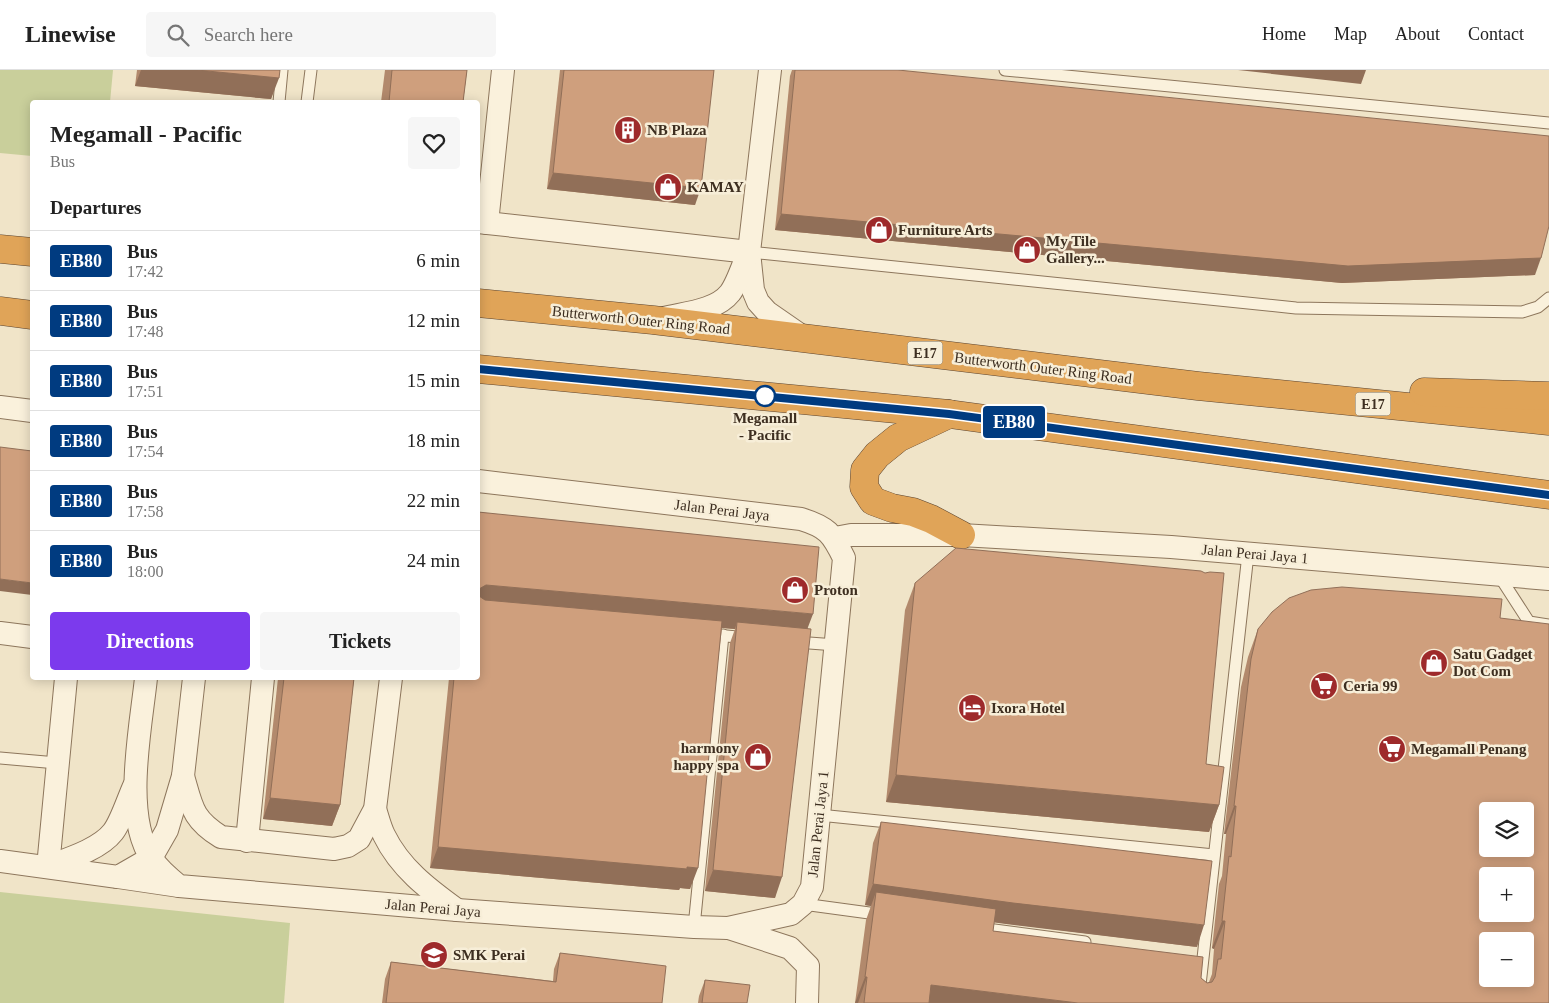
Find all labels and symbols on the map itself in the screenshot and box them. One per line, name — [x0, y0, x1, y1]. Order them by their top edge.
building icon: NB Plaza — [613, 115, 643, 145]
place label: NB Plaza — [647, 122, 707, 138]
shop icon: KAMAY — [653, 172, 683, 202]
place label: KAMAY — [687, 179, 744, 195]
shop icon: Furniture Arts — [864, 215, 894, 245]
place label: Furniture Arts — [898, 222, 992, 238]
place label: My Tile Gallery... — [1046, 233, 1105, 266]
shop icon: My Tile Gallery... — [1012, 235, 1042, 265]
street label: Butterworth Outer Ring Road — [551, 303, 731, 337]
road number: E17 — [908, 342, 942, 364]
street label: Butterworth Outer Ring Road — [953, 349, 1133, 387]
marker: Megamall - Pacific — [754, 385, 776, 407]
road number: E17 — [1356, 392, 1390, 416]
line badge: EB80 — [979, 406, 1049, 438]
place label: Megamall - Pacific — [733, 410, 797, 443]
street label: Jalan Perai Jaya — [673, 496, 771, 524]
street label: Jalan Perai Jaya 1 — [1201, 541, 1309, 567]
shop icon: Proton — [780, 575, 810, 605]
place label: Proton — [814, 582, 859, 598]
place label: Satu Gadget Dot Com — [1453, 646, 1533, 679]
shop icon: Satu Gadget Dot Com — [1419, 648, 1449, 678]
supermarket icon: Ceria 99 — [1309, 671, 1339, 701]
place label: Ceria 99 — [1343, 678, 1398, 694]
hotel icon: Ixora Hotel — [957, 693, 987, 723]
place label: Ixora Hotel — [991, 700, 1065, 716]
supermarket icon: Megamall Penang — [1377, 734, 1407, 764]
place label: harmony happy spa — [674, 740, 739, 773]
place label: Megamall Penang — [1411, 741, 1527, 757]
shop icon: harmony happy spa — [743, 742, 773, 772]
street label: Jalan Perai Jaya 1 — [804, 770, 832, 878]
street label: Jalan Perai Jaya — [385, 896, 482, 920]
school or university icon: SMK Perai — [419, 940, 449, 970]
place label: SMK Perai — [453, 947, 525, 963]

